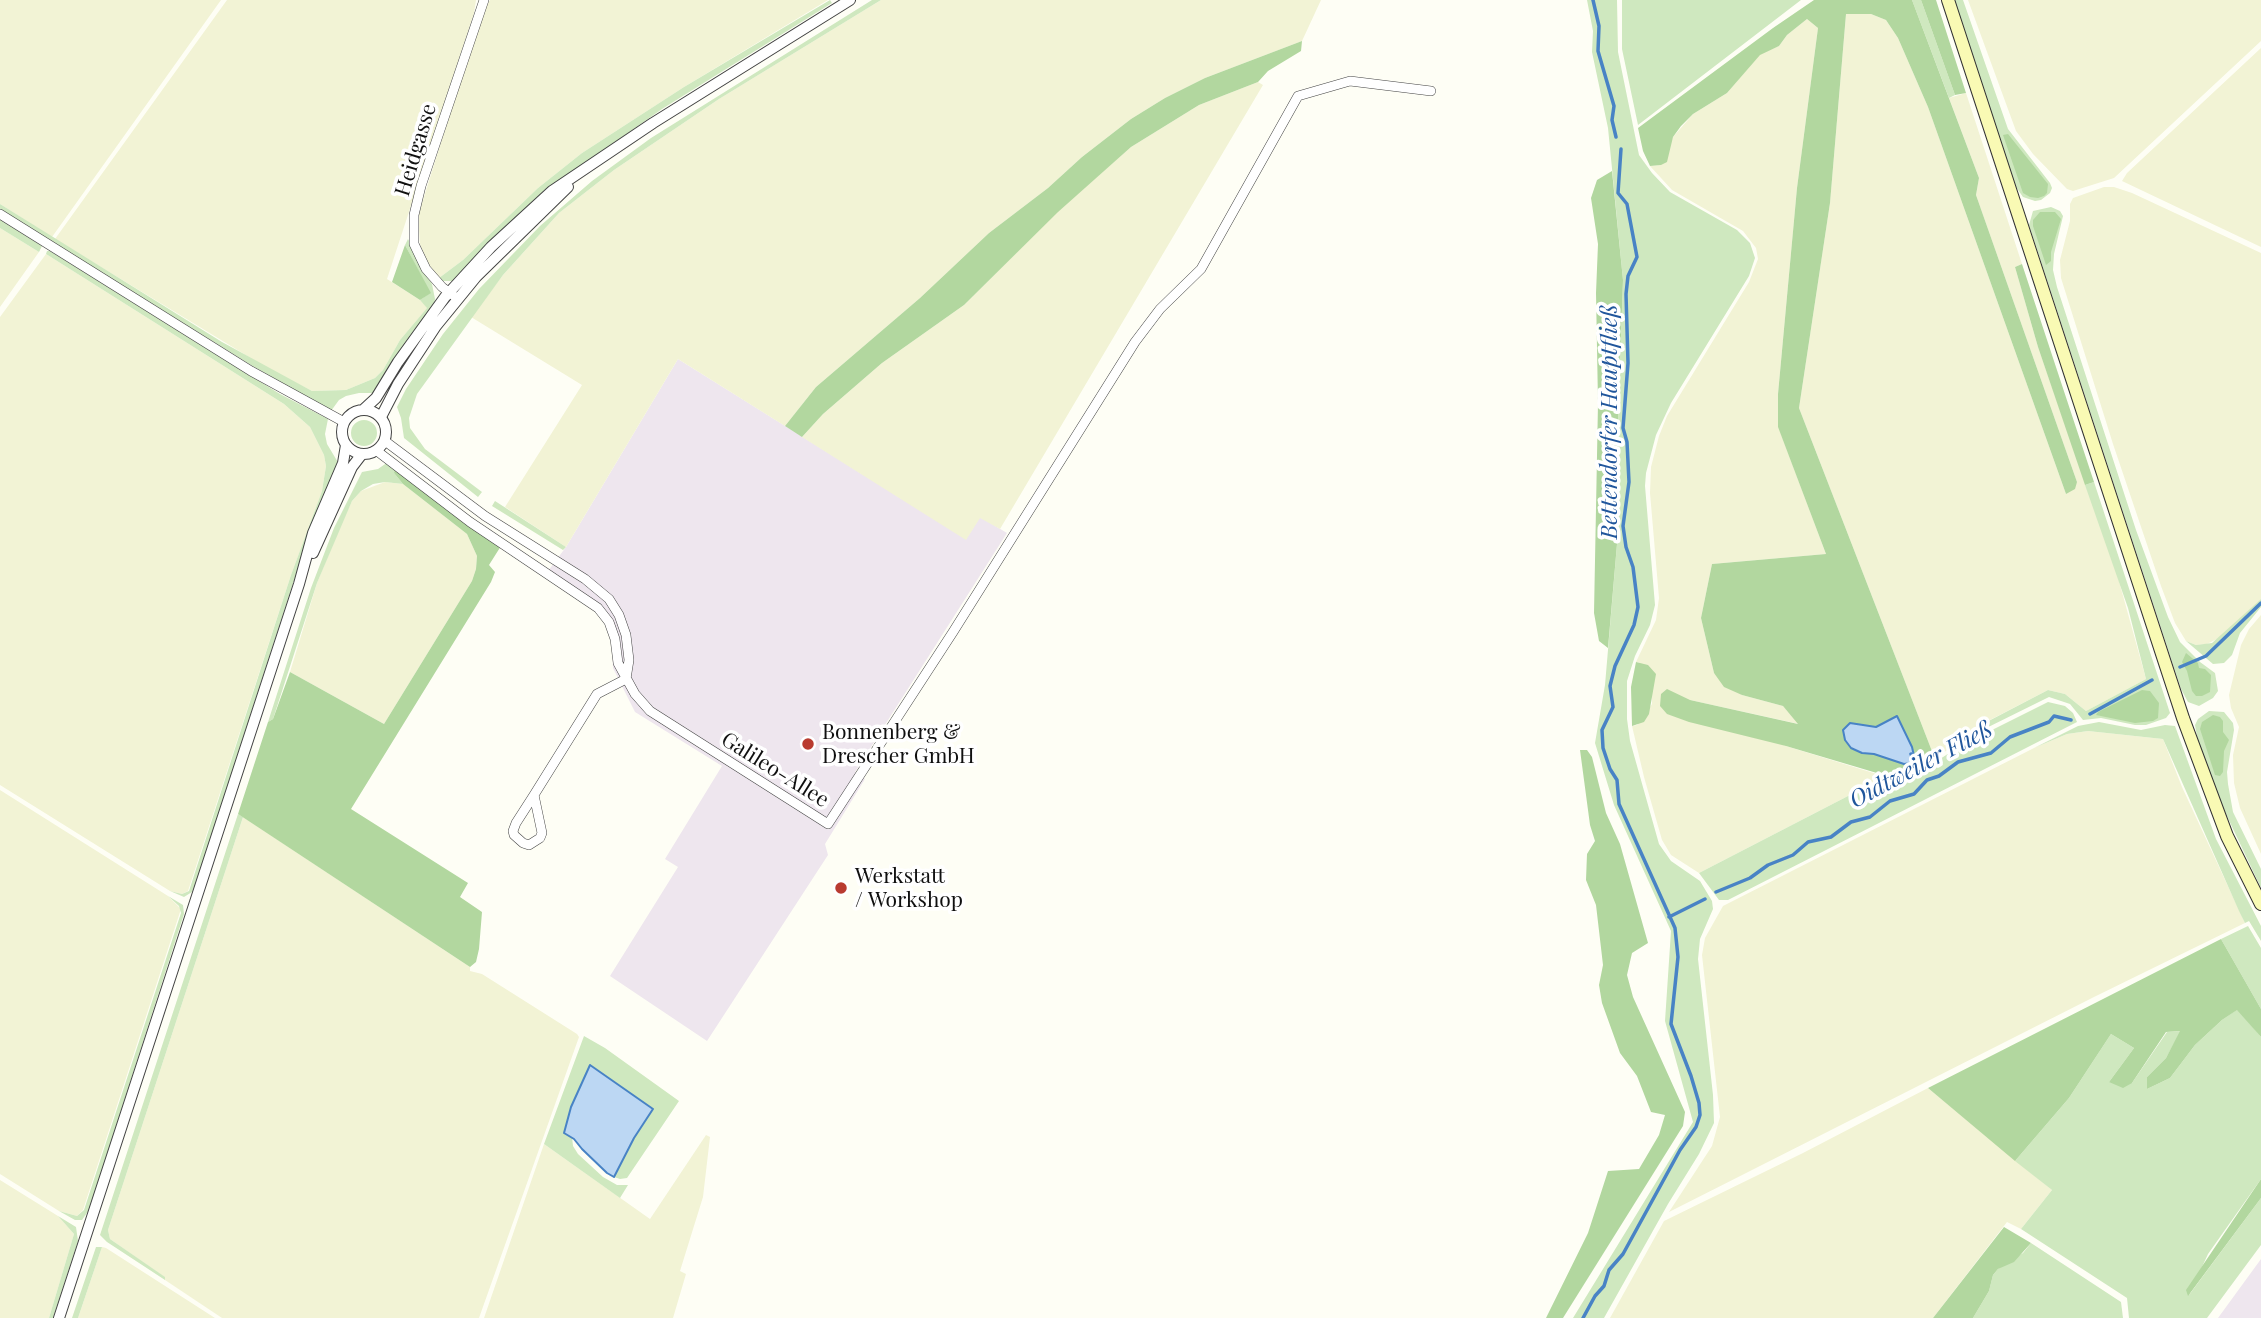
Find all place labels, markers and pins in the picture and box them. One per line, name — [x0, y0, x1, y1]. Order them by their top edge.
place label: Bonnenberg & Drescher GmbH — [822, 719, 975, 769]
marker: Bonnenberg & Drescher GmbH — [800, 736, 816, 752]
place label: Werkstatt / Workshop — [855, 863, 963, 913]
marker: Werkstatt / Workshop — [833, 880, 849, 896]

